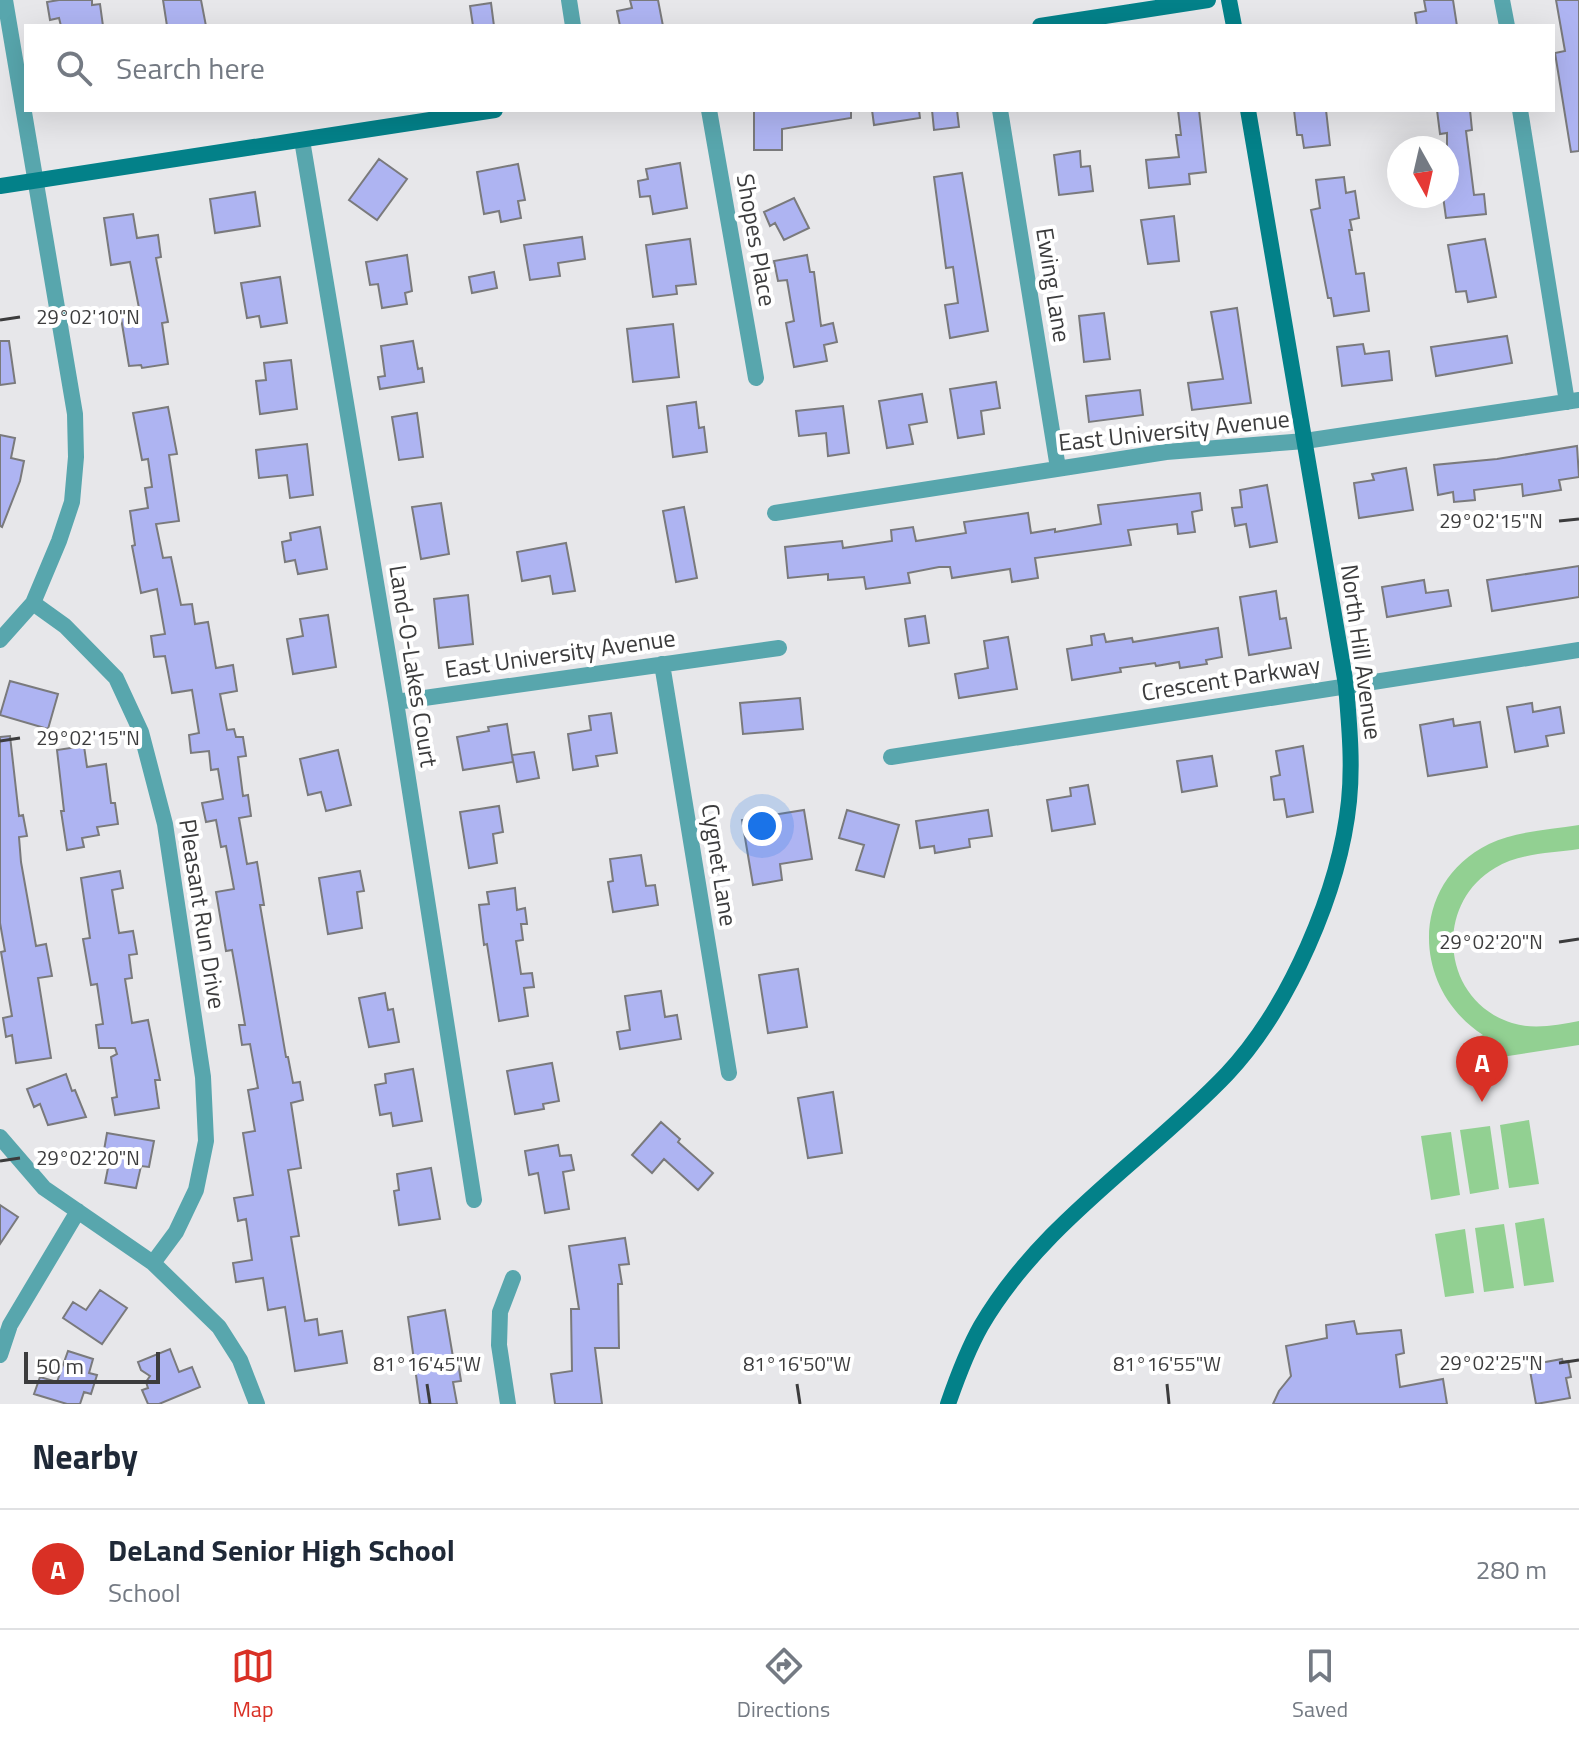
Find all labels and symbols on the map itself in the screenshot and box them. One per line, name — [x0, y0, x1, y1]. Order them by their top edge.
north arrow — [1387, 136, 1459, 208]
street label: Shopes Place — [728, 171, 786, 309]
street label: Ewing Lane — [1027, 225, 1081, 345]
text: 29°02'10"N — [36, 301, 140, 332]
street label: East University Avenue — [1057, 400, 1291, 460]
text: 29°02'15"N — [1439, 505, 1543, 536]
street label: Land-O-Lakes Court — [380, 562, 448, 770]
street label: North Hill Avenue — [1332, 562, 1392, 742]
street label: East University Avenue — [442, 619, 677, 687]
street label: Crescent Parkway — [1139, 646, 1323, 710]
text: 29°02'15"N — [36, 722, 140, 753]
street label: Cygnet Lane — [693, 801, 747, 929]
your location — [742, 806, 782, 846]
street label: Pleasant Run Drive — [170, 816, 236, 1011]
text: 29°02'20"N — [1439, 926, 1543, 957]
pin: A — [1456, 1036, 1508, 1102]
text: 29°02'20"N — [36, 1142, 140, 1173]
text: 29°02'25"N — [1439, 1347, 1543, 1378]
scale bar — [24, 1348, 160, 1384]
text: 81°16'45"W — [373, 1348, 481, 1379]
text: 81°16'50"W — [743, 1348, 851, 1379]
text: 81°16'55"W — [1113, 1348, 1221, 1379]

